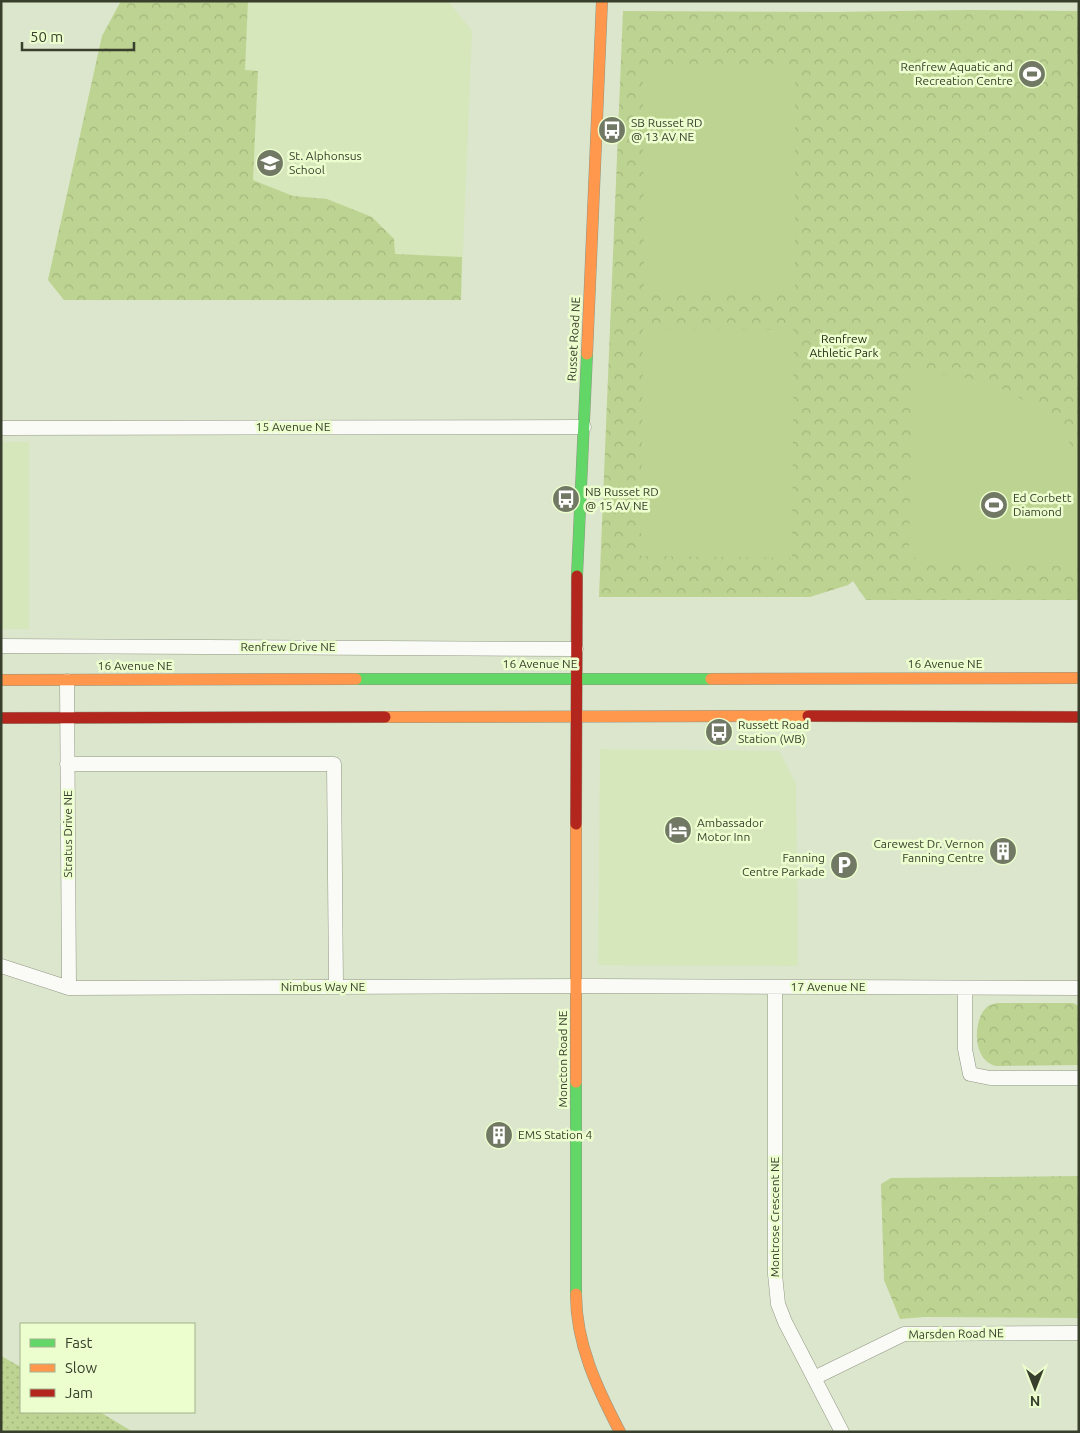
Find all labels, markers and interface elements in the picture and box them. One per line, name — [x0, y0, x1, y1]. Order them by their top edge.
scale bar — [22, 20, 135, 52]
text: 50 m — [30, 28, 63, 45]
sports icon: Renfrew Aquatic and Recreation Centre — [1017, 59, 1047, 89]
place label: Renfrew Aquatic and Recreation Centre — [900, 60, 1013, 87]
bus stop icon: SB Russet RD @ 13 AV NE — [597, 115, 627, 145]
place label: SB Russet RD @ 13 AV NE — [631, 116, 702, 143]
school or university icon: St. Alphonsus School — [255, 148, 285, 178]
place label: St. Alphonsus School — [289, 149, 362, 176]
street label: Russet Road NE — [565, 296, 582, 382]
park label: Renfrew Athletic Park — [810, 332, 878, 359]
street label: 15 Avenue NE — [256, 420, 331, 433]
bus stop icon: NB Russet RD @ 15 AV NE — [551, 484, 581, 514]
place label: NB Russet RD @ 15 AV NE — [585, 485, 659, 512]
sports icon: Ed Corbett Diamond — [979, 490, 1009, 520]
place label: Ed Corbett Diamond — [1013, 491, 1072, 518]
street label: Renfrew Drive NE — [240, 640, 336, 653]
street label: 16 Avenue NE — [503, 657, 578, 670]
street label: 16 Avenue NE — [908, 657, 983, 670]
street label: 16 Avenue NE — [98, 659, 173, 672]
bus stop icon: Russett Road Station (WB) — [704, 717, 734, 747]
place label: Russett Road Station (WB) — [738, 718, 809, 746]
street label: Stratus Drive NE — [61, 790, 74, 878]
hotel icon: Ambassador Motor Inn — [663, 815, 693, 845]
place label: Ambassador Motor Inn — [697, 816, 764, 843]
building icon: Carewest Dr. Vernon Fanning Centre — [988, 836, 1018, 866]
place label: Carewest Dr. Vernon Fanning Centre — [873, 837, 984, 864]
parking icon: Fanning Centre Parkade — [829, 850, 859, 880]
place label: Fanning Centre Parkade — [742, 851, 825, 878]
street label: Nimbus Way NE — [281, 980, 366, 993]
street label: 17 Avenue NE — [791, 980, 866, 993]
street label: Moncton Road NE — [556, 1010, 569, 1107]
building icon: EMS Station 4 — [484, 1120, 514, 1150]
place label: EMS Station 4 — [518, 1128, 593, 1141]
street label: Montrose Crescent NE — [768, 1156, 781, 1277]
legend — [20, 1323, 195, 1413]
street label: Marsden Road NE — [908, 1326, 1004, 1341]
text: Fast — [65, 1334, 93, 1351]
text: Slow — [65, 1359, 98, 1376]
north arrow — [1010, 1363, 1060, 1413]
text: Jam — [65, 1384, 93, 1401]
text: N — [1030, 1393, 1040, 1409]

